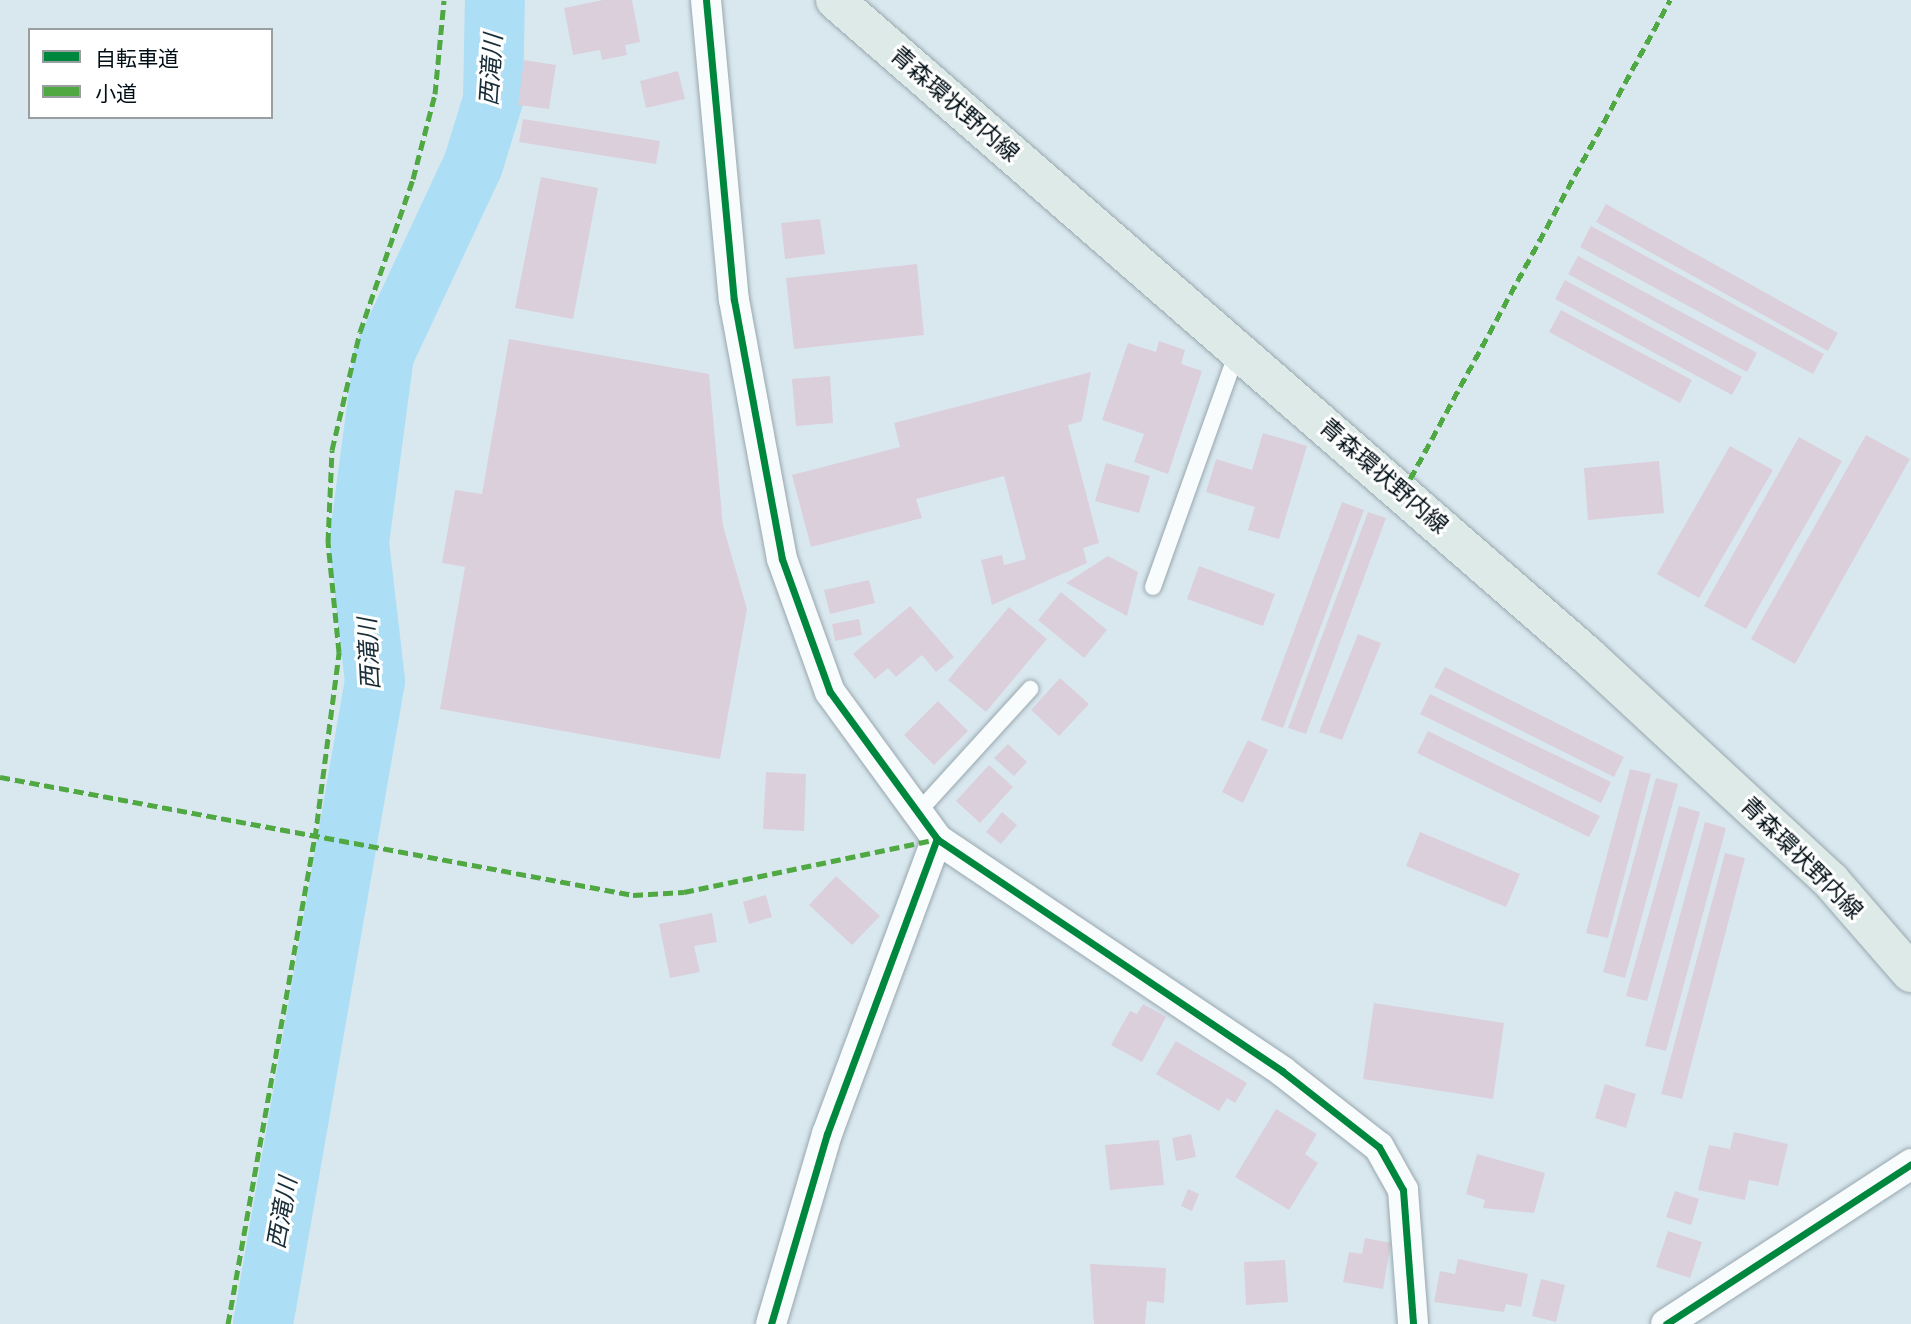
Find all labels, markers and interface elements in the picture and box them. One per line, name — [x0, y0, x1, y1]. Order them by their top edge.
legend — [28, 28, 273, 119]
water label: 西滝川 — [474, 33, 508, 107]
street label: 青森環状野内線 — [885, 41, 1025, 167]
text: 自転車道 — [95, 45, 179, 72]
text: 小道 — [95, 80, 137, 107]
street label: 青森環状野内線 — [1314, 413, 1454, 539]
water label: 西滝川 — [353, 617, 385, 691]
street label: 青森環状野内線 — [1735, 791, 1869, 925]
water label: 西滝川 — [262, 1175, 302, 1251]

